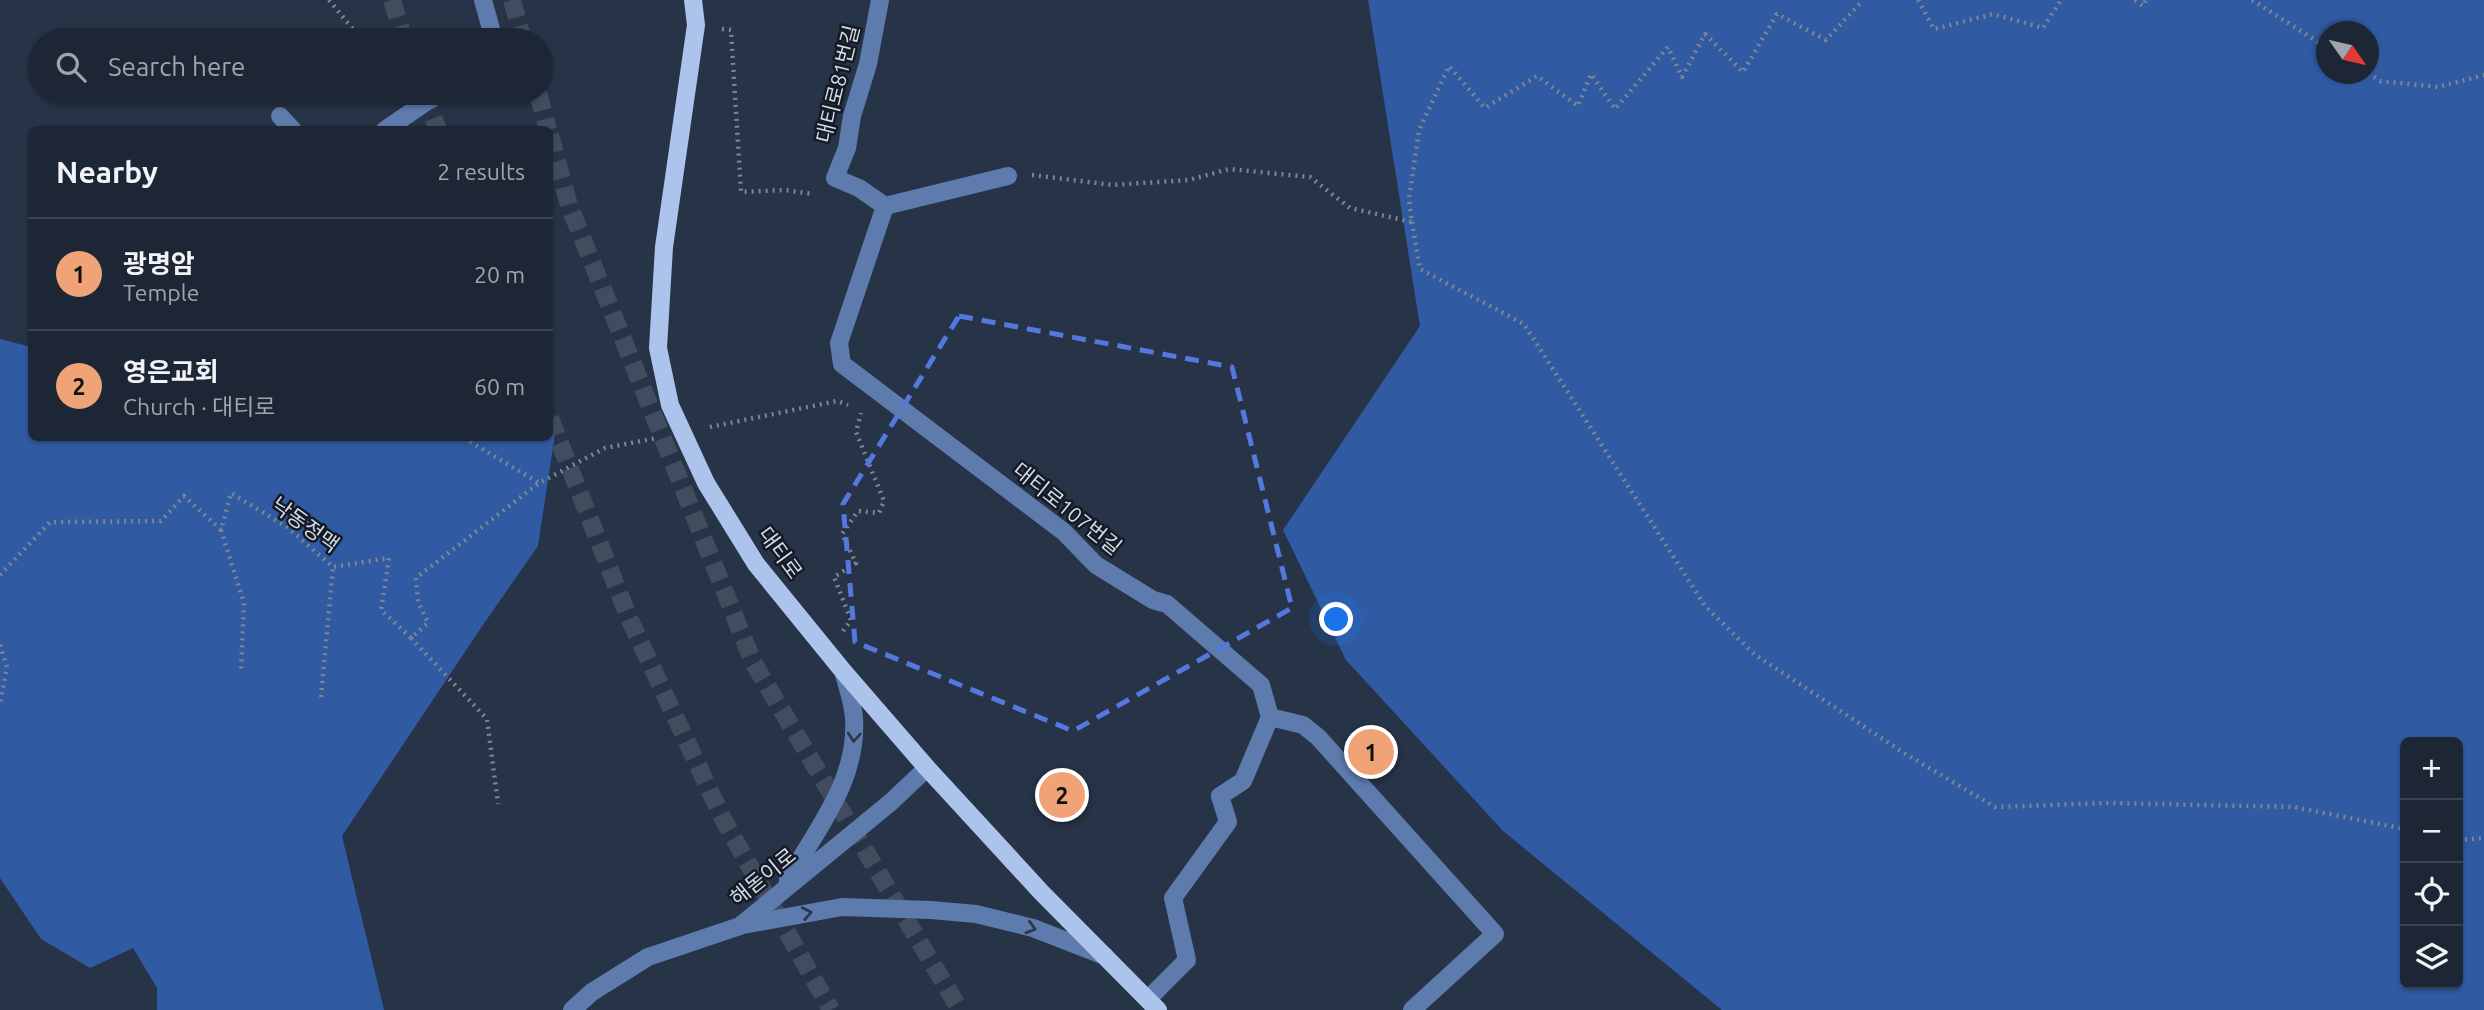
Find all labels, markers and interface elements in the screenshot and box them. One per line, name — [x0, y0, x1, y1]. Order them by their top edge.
north arrow — [2316, 21, 2379, 84]
street label: 대티로81번길 — [811, 22, 863, 145]
search box — [28, 28, 553, 105]
icon: search — [52, 48, 90, 86]
text: Search here — [108, 52, 245, 81]
text: Nearby — [56, 155, 158, 189]
text: 2 results — [437, 159, 525, 184]
text: 광명암 — [123, 249, 195, 278]
text: 1 — [73, 262, 85, 287]
text: 20 m — [474, 262, 525, 287]
text: Temple — [123, 280, 199, 305]
text: 영은교회 — [123, 357, 219, 386]
text: 2 — [73, 374, 85, 399]
text: 60 m — [474, 374, 525, 399]
text: Church · 대티로 — [123, 394, 276, 419]
street label: 대티로107번길 — [1009, 457, 1127, 559]
street label: 낙동정맥 — [267, 492, 344, 557]
street label: 대티로 — [754, 522, 808, 583]
your location — [1319, 602, 1353, 636]
pin: 1 — [1348, 726, 1394, 778]
one-way arrow — [846, 732, 861, 743]
map controls — [2400, 737, 2463, 989]
button: + — [2400, 737, 2463, 800]
pin: 2 — [1039, 769, 1085, 821]
button: − — [2400, 800, 2463, 863]
street label: 해돋이로 — [725, 843, 800, 910]
button: locate — [2400, 863, 2463, 926]
one-way arrow — [801, 907, 813, 922]
one-way arrow — [1025, 920, 1037, 934]
button: layers — [2400, 926, 2463, 989]

